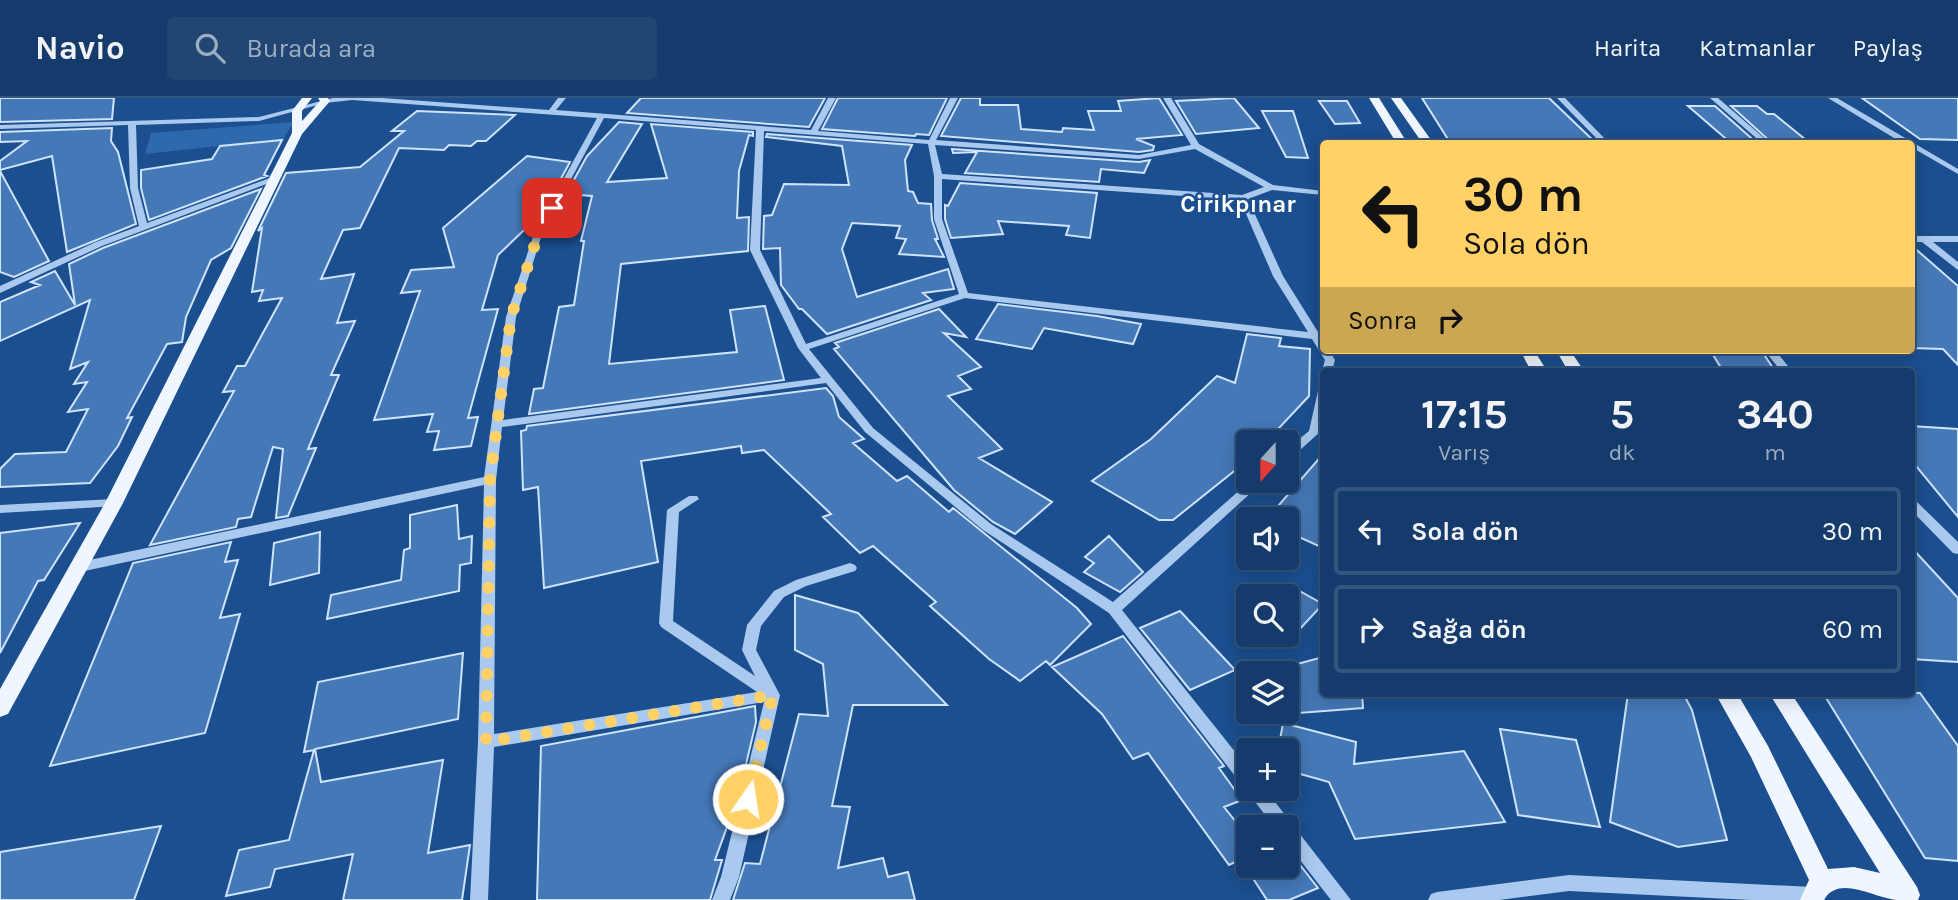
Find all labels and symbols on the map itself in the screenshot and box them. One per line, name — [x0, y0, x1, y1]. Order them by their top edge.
pin — [522, 178, 582, 238]
district label: Cirikpınar — [1180, 190, 1296, 218]
north arrow — [1236, 430, 1298, 494]
position arrow — [711, 762, 785, 836]

